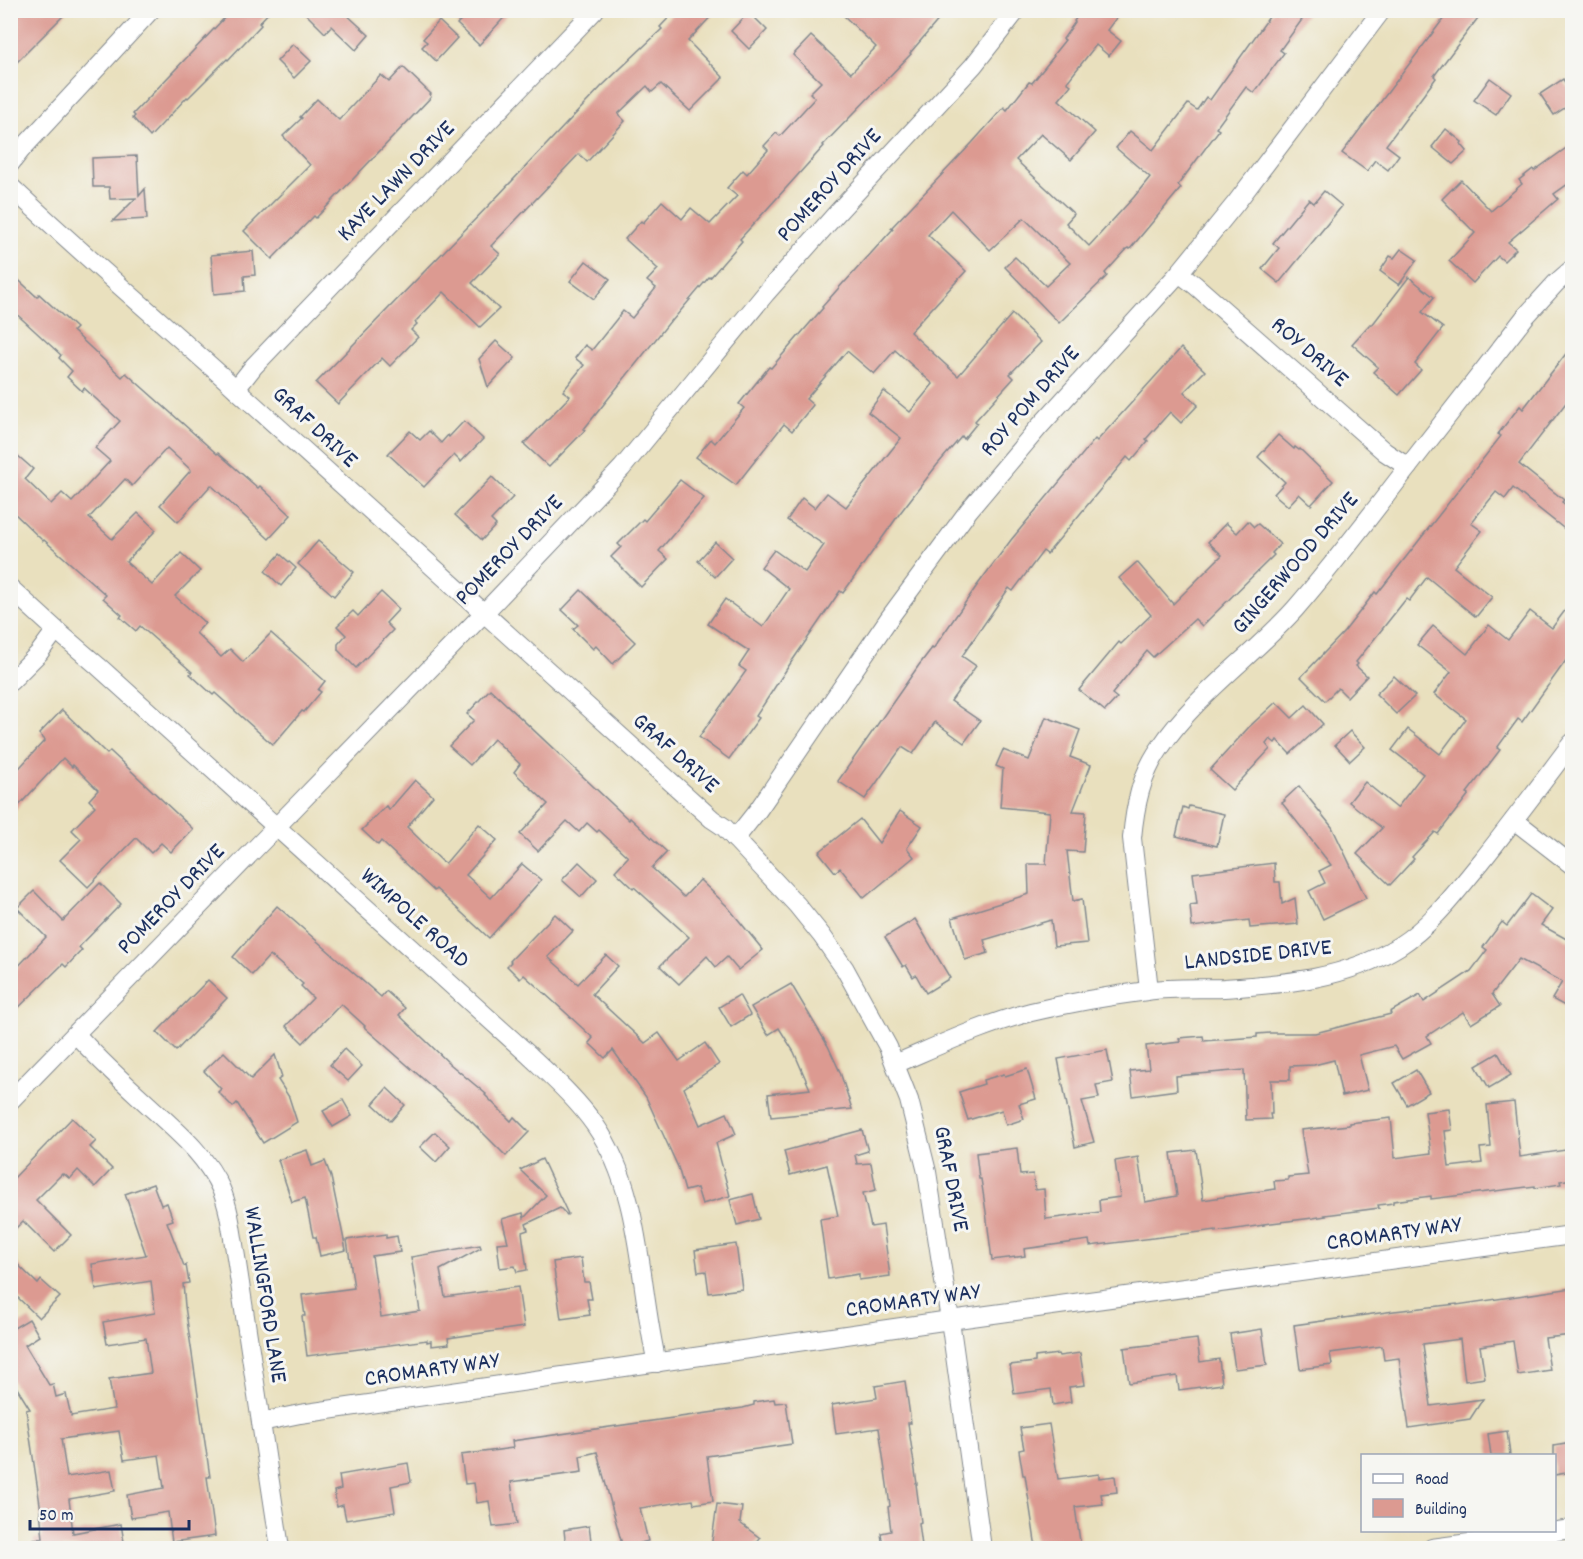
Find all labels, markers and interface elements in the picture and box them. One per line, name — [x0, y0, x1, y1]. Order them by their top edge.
street label: KAYE LAWN DRIVE — [330, 114, 464, 250]
street label: POMEROY DRIVE — [769, 121, 891, 251]
street label: ROY DRIVE — [1262, 309, 1356, 397]
street label: ROY POM DRIVE — [973, 339, 1089, 465]
street label: GRAF DRIVE — [263, 379, 365, 477]
street label: GINGERWOOD DRIVE — [1224, 485, 1368, 643]
street label: POMEROY DRIVE — [448, 488, 572, 614]
street label: GRAF DRIVE — [624, 706, 726, 803]
street label: POMEROY DRIVE — [110, 837, 234, 963]
street label: WIMPOLE ROAD — [352, 860, 476, 978]
street label: LANDSIDE DRIVE — [1183, 931, 1333, 981]
street label: GRAF DRIVE — [923, 1123, 977, 1235]
street label: WALLINGFORD LANE — [233, 1205, 295, 1385]
street label: CROMARTY WAY — [1324, 1209, 1465, 1261]
street label: CROMARTY WAY — [843, 1276, 984, 1328]
street label: CROMARTY WAY — [362, 1345, 503, 1397]
legend — [1361, 1454, 1556, 1532]
text: Road — [1415, 1468, 1449, 1493]
scale bar — [30, 1493, 189, 1531]
text: Building — [1415, 1498, 1467, 1523]
text: 50 m — [39, 1504, 74, 1529]

